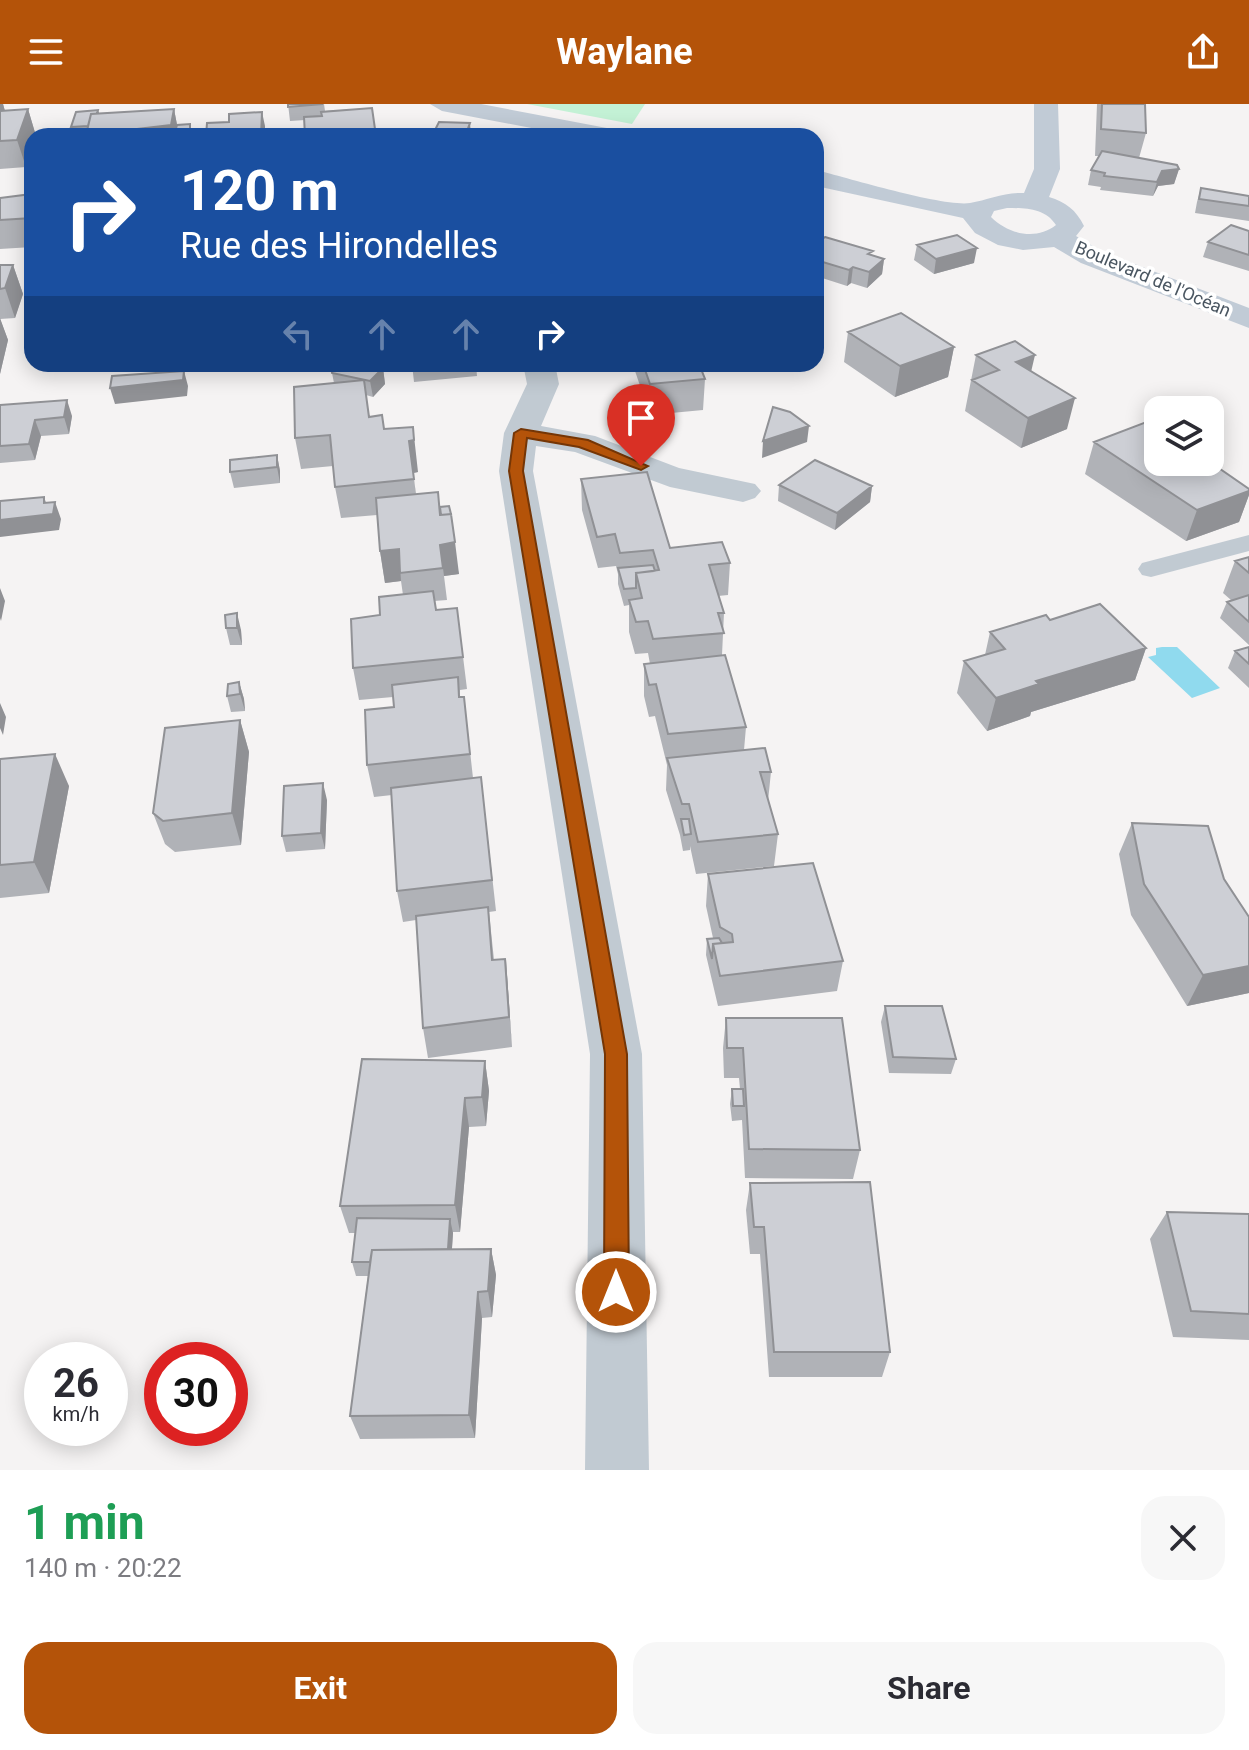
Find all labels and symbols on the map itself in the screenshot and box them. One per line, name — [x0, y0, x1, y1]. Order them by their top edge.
street label: Boulevard de l'Océan — [1072, 236, 1234, 321]
pin — [607, 384, 675, 466]
position arrow — [574, 1250, 658, 1334]
speed limit sign: 30 — [144, 1342, 248, 1446]

